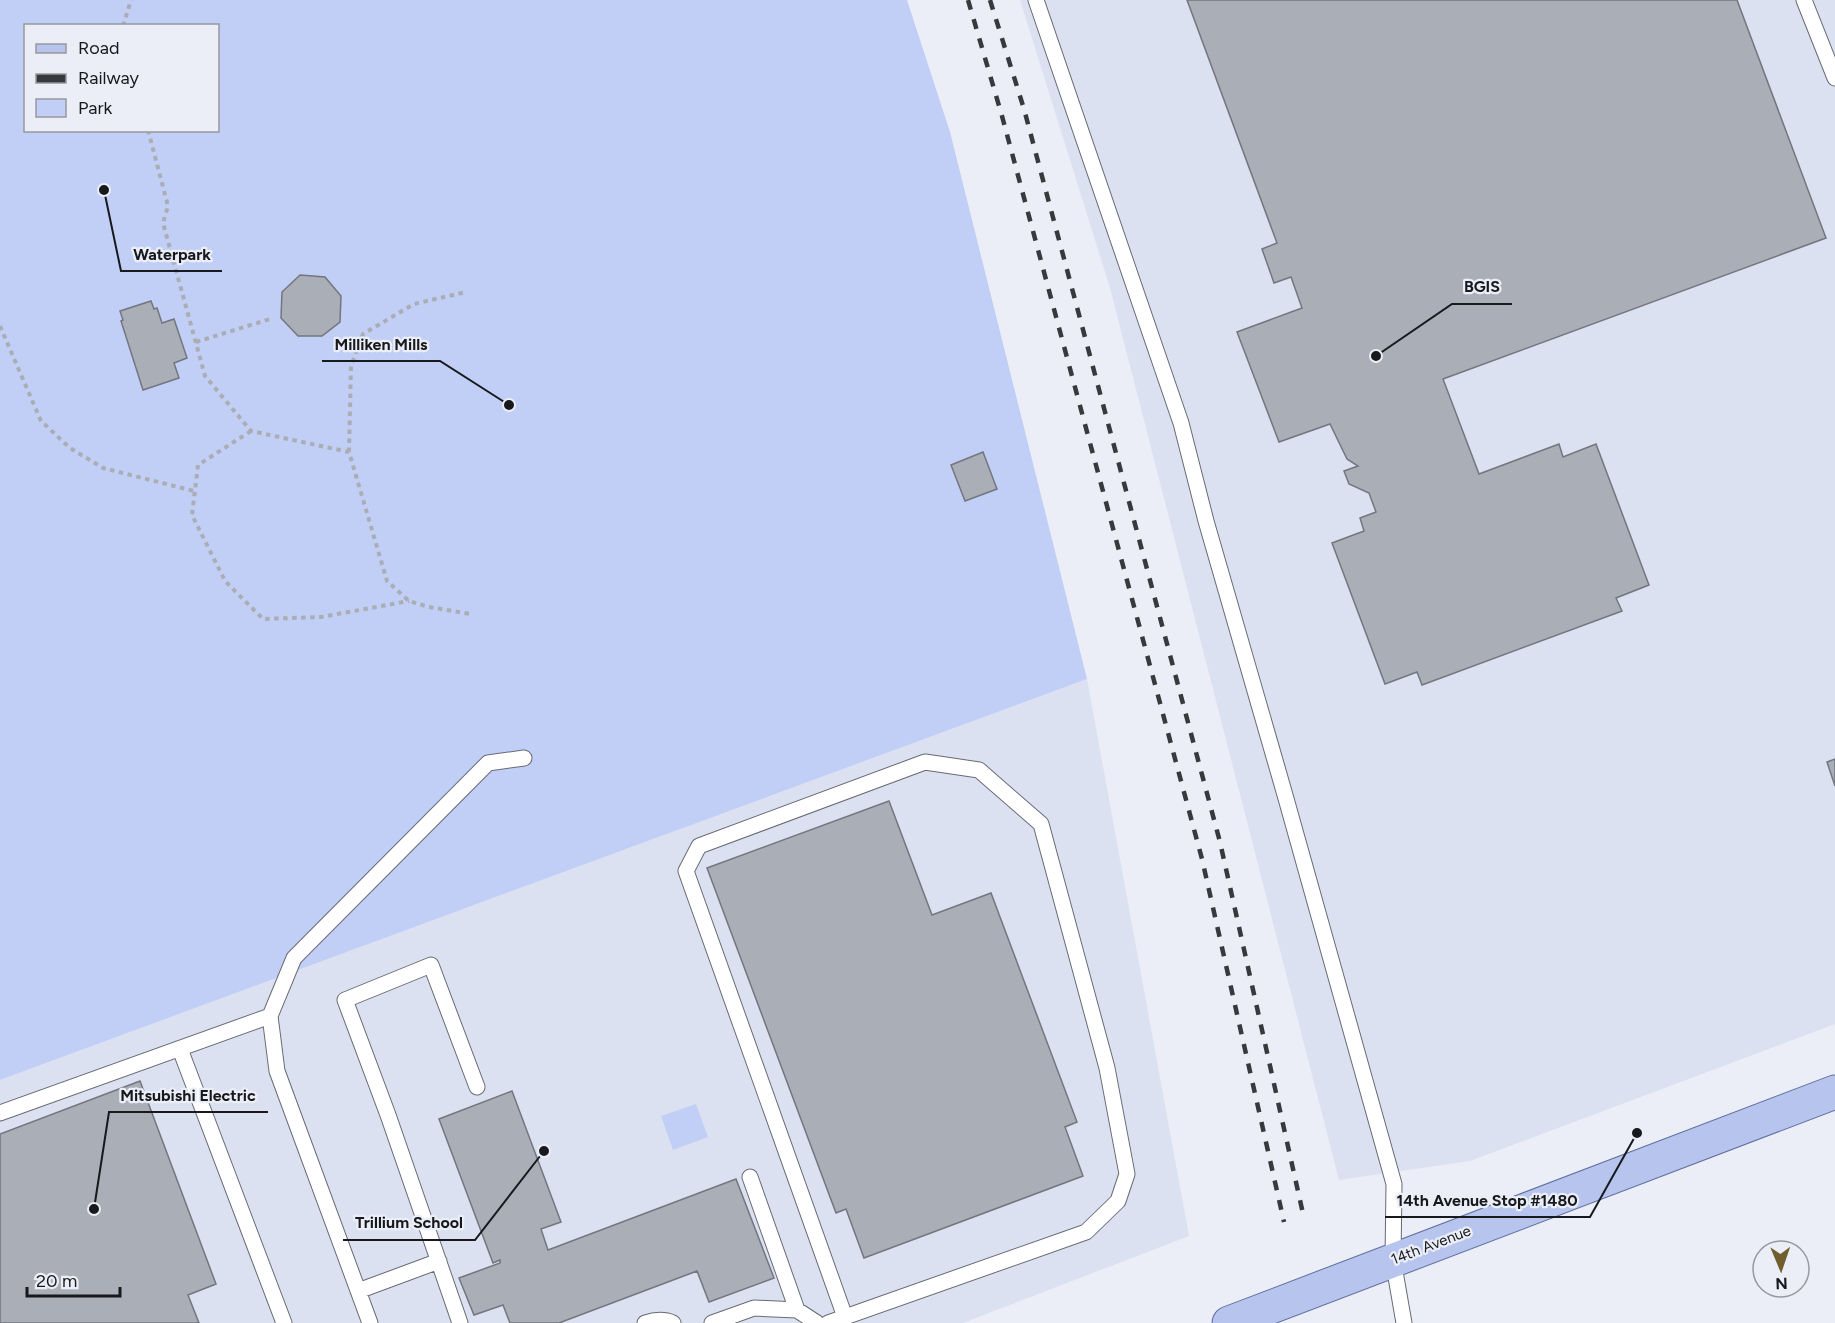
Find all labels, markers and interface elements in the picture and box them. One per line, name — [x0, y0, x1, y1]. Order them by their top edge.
legend — [24, 24, 219, 132]
text: Road — [78, 37, 119, 59]
text: Railway — [78, 67, 140, 89]
text: Park — [78, 97, 113, 119]
callout: Waterpark — [121, 237, 222, 271]
text: Waterpark — [133, 245, 211, 264]
callout: BGIS — [1452, 270, 1512, 304]
text: BGIS — [1464, 277, 1500, 296]
callout: Milliken Mills — [322, 327, 440, 361]
text: Milliken Mills — [334, 335, 428, 354]
callout: Mitsubishi Electric — [109, 1078, 268, 1112]
text: Mitsubishi Electric — [120, 1086, 256, 1105]
callout: 14th Avenue Stop #1480 — [1385, 1183, 1590, 1217]
text: 14th Avenue Stop #1480 — [1396, 1191, 1578, 1210]
callout: Trillium School — [343, 1206, 475, 1240]
text: Trillium School — [355, 1213, 463, 1232]
street label: 14th Avenue — [1389, 1222, 1473, 1268]
north arrow — [1751, 1239, 1811, 1299]
scale bar — [27, 1260, 120, 1298]
text: 20 m — [36, 1270, 77, 1292]
text: N — [1775, 1274, 1788, 1293]

